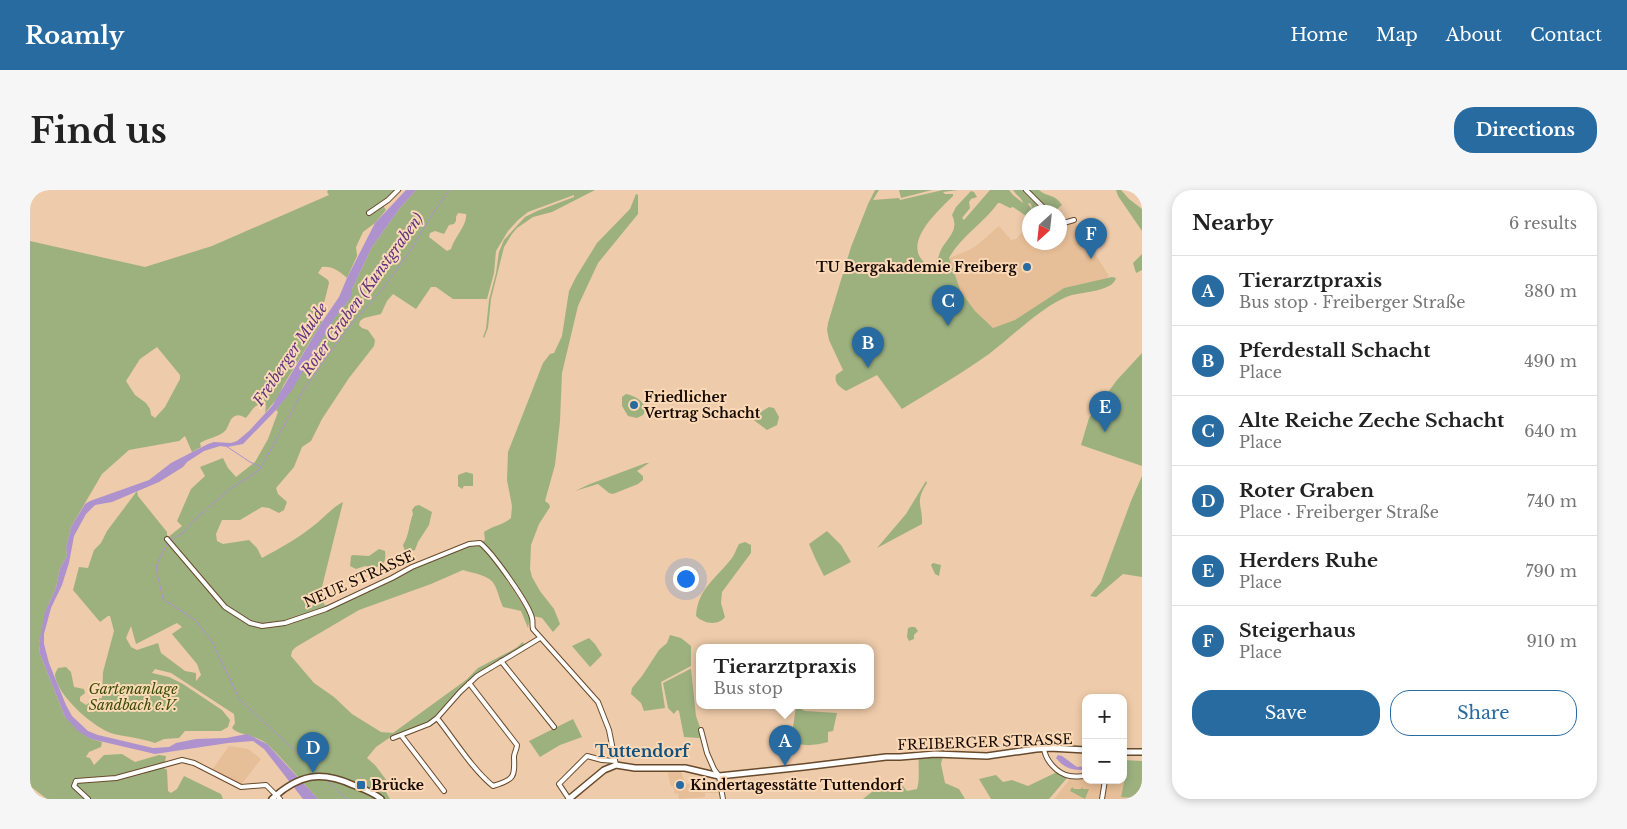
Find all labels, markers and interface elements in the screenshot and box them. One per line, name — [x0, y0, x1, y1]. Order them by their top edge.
text: Roamly — [25, 21, 124, 50]
text: Home — [1290, 24, 1348, 46]
text: Map — [1376, 24, 1418, 46]
text: About — [1446, 24, 1502, 46]
text: Contact — [1530, 24, 1602, 46]
button: Directions — [1454, 107, 1597, 153]
text: Find us — [30, 109, 167, 152]
north arrow — [1022, 205, 1067, 250]
water label: Roter Graben (Kunstgraben) — [296, 209, 427, 380]
text: Nearby — [1192, 210, 1273, 236]
text: 6 results — [1509, 213, 1577, 233]
pin: F — [1075, 218, 1107, 259]
place label: TU Bergakademie Freiberg — [816, 258, 1017, 276]
marker: TU Bergakademie Freiberg — [1021, 261, 1033, 273]
text: Tierarztpraxis — [1239, 269, 1382, 292]
text: A — [1202, 281, 1214, 301]
text: 380 m — [1524, 281, 1577, 301]
pin: C — [932, 285, 964, 326]
text: Bus stop · Freiberger Straße — [1239, 292, 1465, 312]
water label: Freiberger Mulde — [248, 299, 332, 410]
pin: B — [852, 327, 884, 368]
text: Pferdestall Schacht — [1239, 339, 1430, 362]
text: B — [1202, 351, 1214, 371]
text: 490 m — [1524, 351, 1577, 371]
text: Place — [1239, 362, 1282, 382]
place label: Friedlicher Vertrag Schacht — [643, 388, 761, 422]
pin: E — [1089, 391, 1121, 432]
marker: Friedlicher Vertrag Schacht — [628, 399, 640, 411]
text: Alte Reiche Zeche Schacht — [1239, 409, 1504, 432]
text: C — [1201, 421, 1215, 441]
text: 640 m — [1524, 421, 1577, 441]
text: Place — [1239, 432, 1282, 452]
text: Roter Graben — [1239, 479, 1374, 502]
text: D — [1201, 491, 1215, 511]
text: 740 m — [1527, 491, 1577, 511]
text: Place · Freiberger Straße — [1239, 502, 1439, 522]
street label: NEUE STRASSE — [301, 547, 417, 611]
text: Herders Ruhe — [1239, 549, 1378, 572]
text: E — [1202, 561, 1214, 581]
text: 790 m — [1525, 561, 1577, 581]
your location — [673, 566, 699, 592]
text: Place — [1239, 572, 1282, 592]
text: Steigerhaus — [1239, 619, 1356, 642]
text: F — [1202, 631, 1214, 651]
text: 910 m — [1526, 631, 1577, 651]
text: Place — [1239, 642, 1282, 662]
popup — [696, 644, 874, 709]
text: Tierarztpraxis — [714, 655, 857, 678]
text: Bus stop — [714, 678, 783, 698]
park label: Gartenanlage Sandbach e.V. — [88, 680, 178, 714]
button: Save — [1192, 690, 1380, 736]
button: Share — [1390, 690, 1577, 736]
map controls — [1082, 694, 1127, 784]
button: + — [1082, 694, 1127, 739]
pin: A — [769, 725, 801, 766]
street label: FREIBERGER STRASSE — [897, 730, 1073, 754]
pin: D — [297, 732, 329, 773]
button: − — [1082, 739, 1127, 784]
district label: Tuttendorf — [595, 741, 691, 761]
place label: Brücke — [371, 776, 424, 794]
place label: Kindertagesstätte Tuttendorf — [690, 776, 904, 794]
marker: Brücke — [355, 779, 367, 791]
marker: Kindertagesstätte Tuttendorf — [674, 779, 686, 791]

